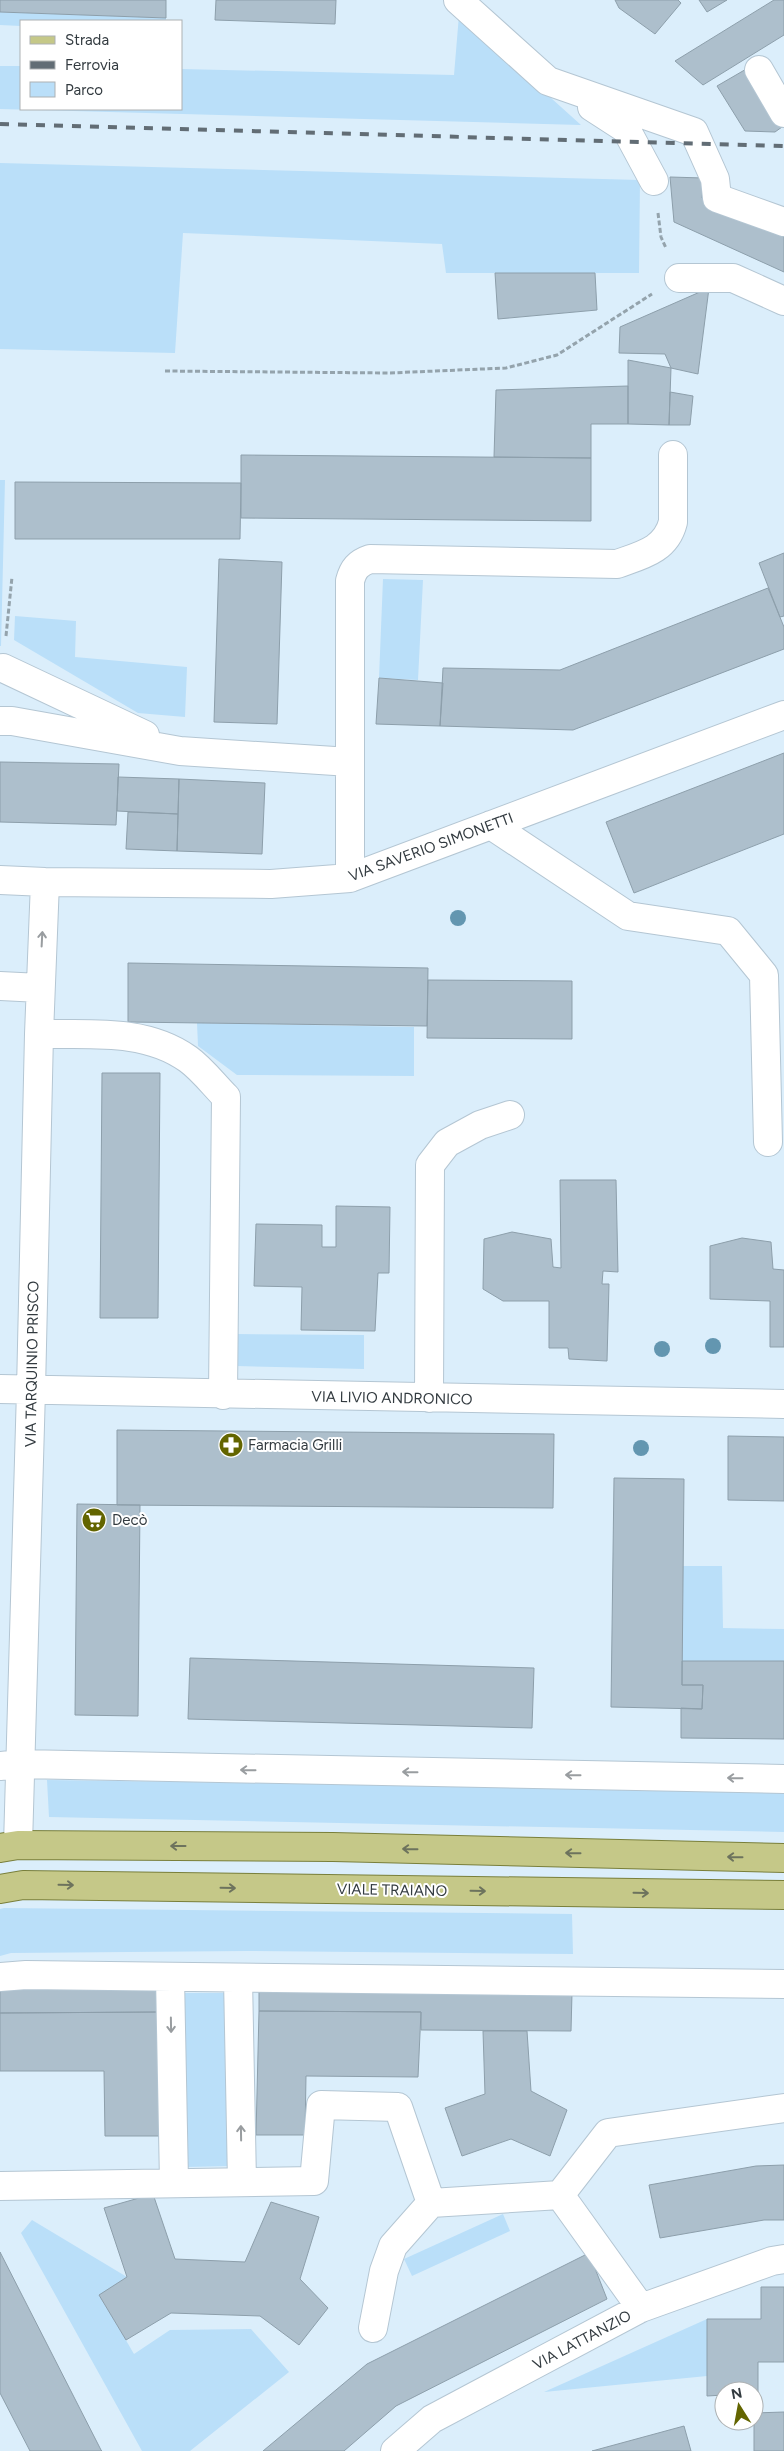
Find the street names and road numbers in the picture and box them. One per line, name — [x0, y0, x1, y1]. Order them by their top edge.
street label: VIA SAVERIO SIMONETTI — [346, 809, 516, 885]
street label: VIA TARQUINIO PRISCO — [22, 1281, 42, 1447]
street label: VIA LIVIO ANDRONICO — [311, 1388, 473, 1408]
street label: VIALE TRAIANO — [337, 1880, 447, 1900]
street label: VIA LATTANZIO — [530, 2307, 634, 2373]

